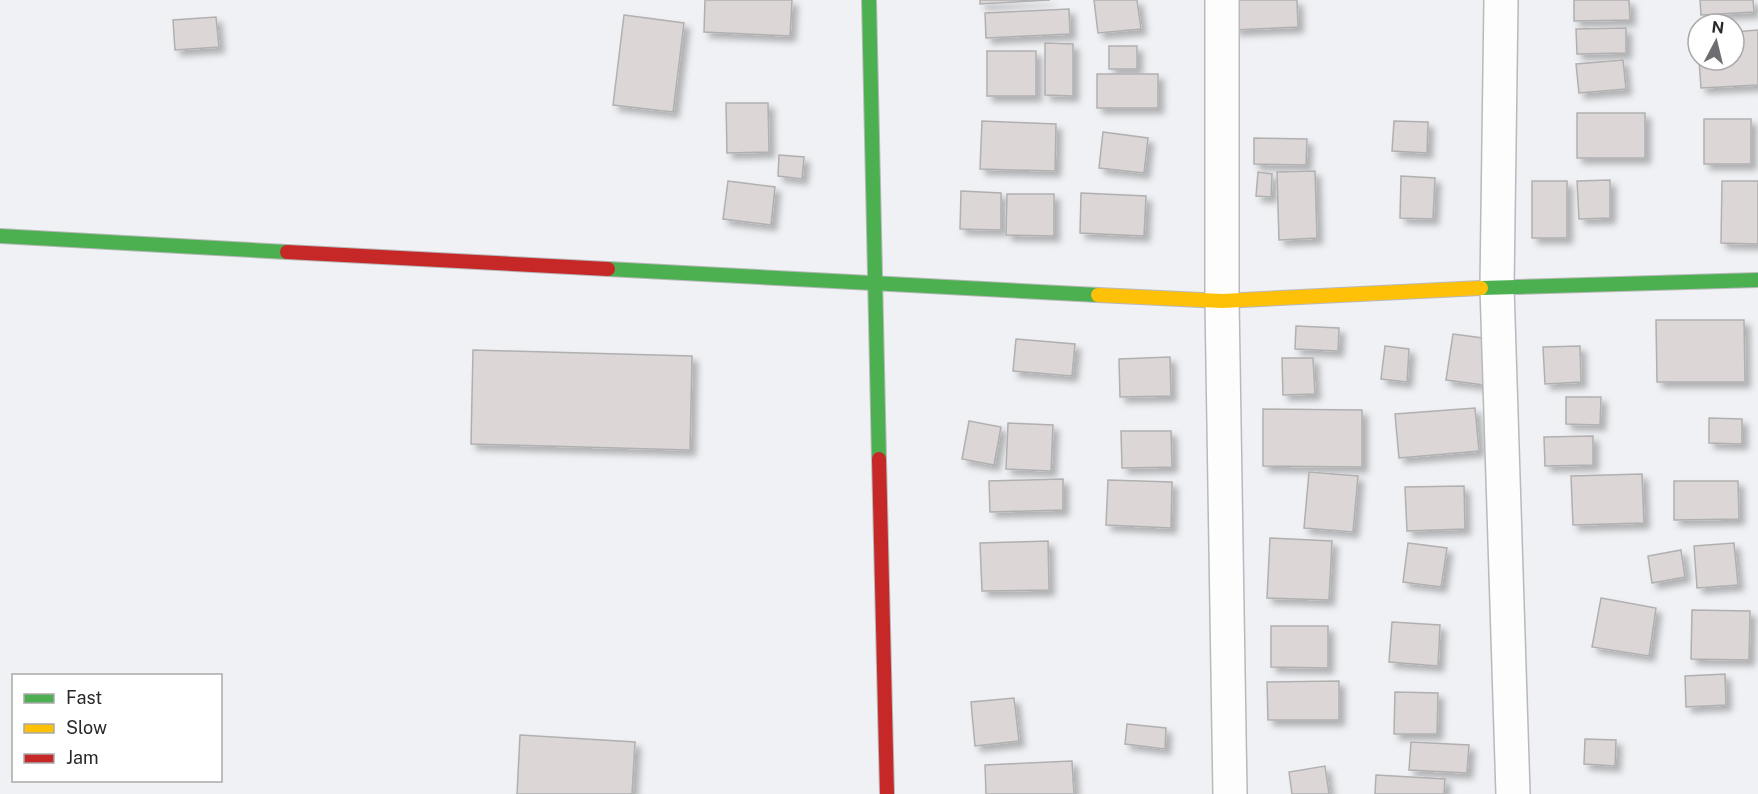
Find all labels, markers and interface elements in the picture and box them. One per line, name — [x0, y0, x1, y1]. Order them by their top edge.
north arrow — [1686, 12, 1746, 72]
text: N — [1710, 17, 1725, 38]
legend — [12, 674, 222, 782]
text: Fast — [66, 687, 102, 708]
text: Slow — [66, 717, 107, 738]
text: Jam — [66, 747, 99, 768]

